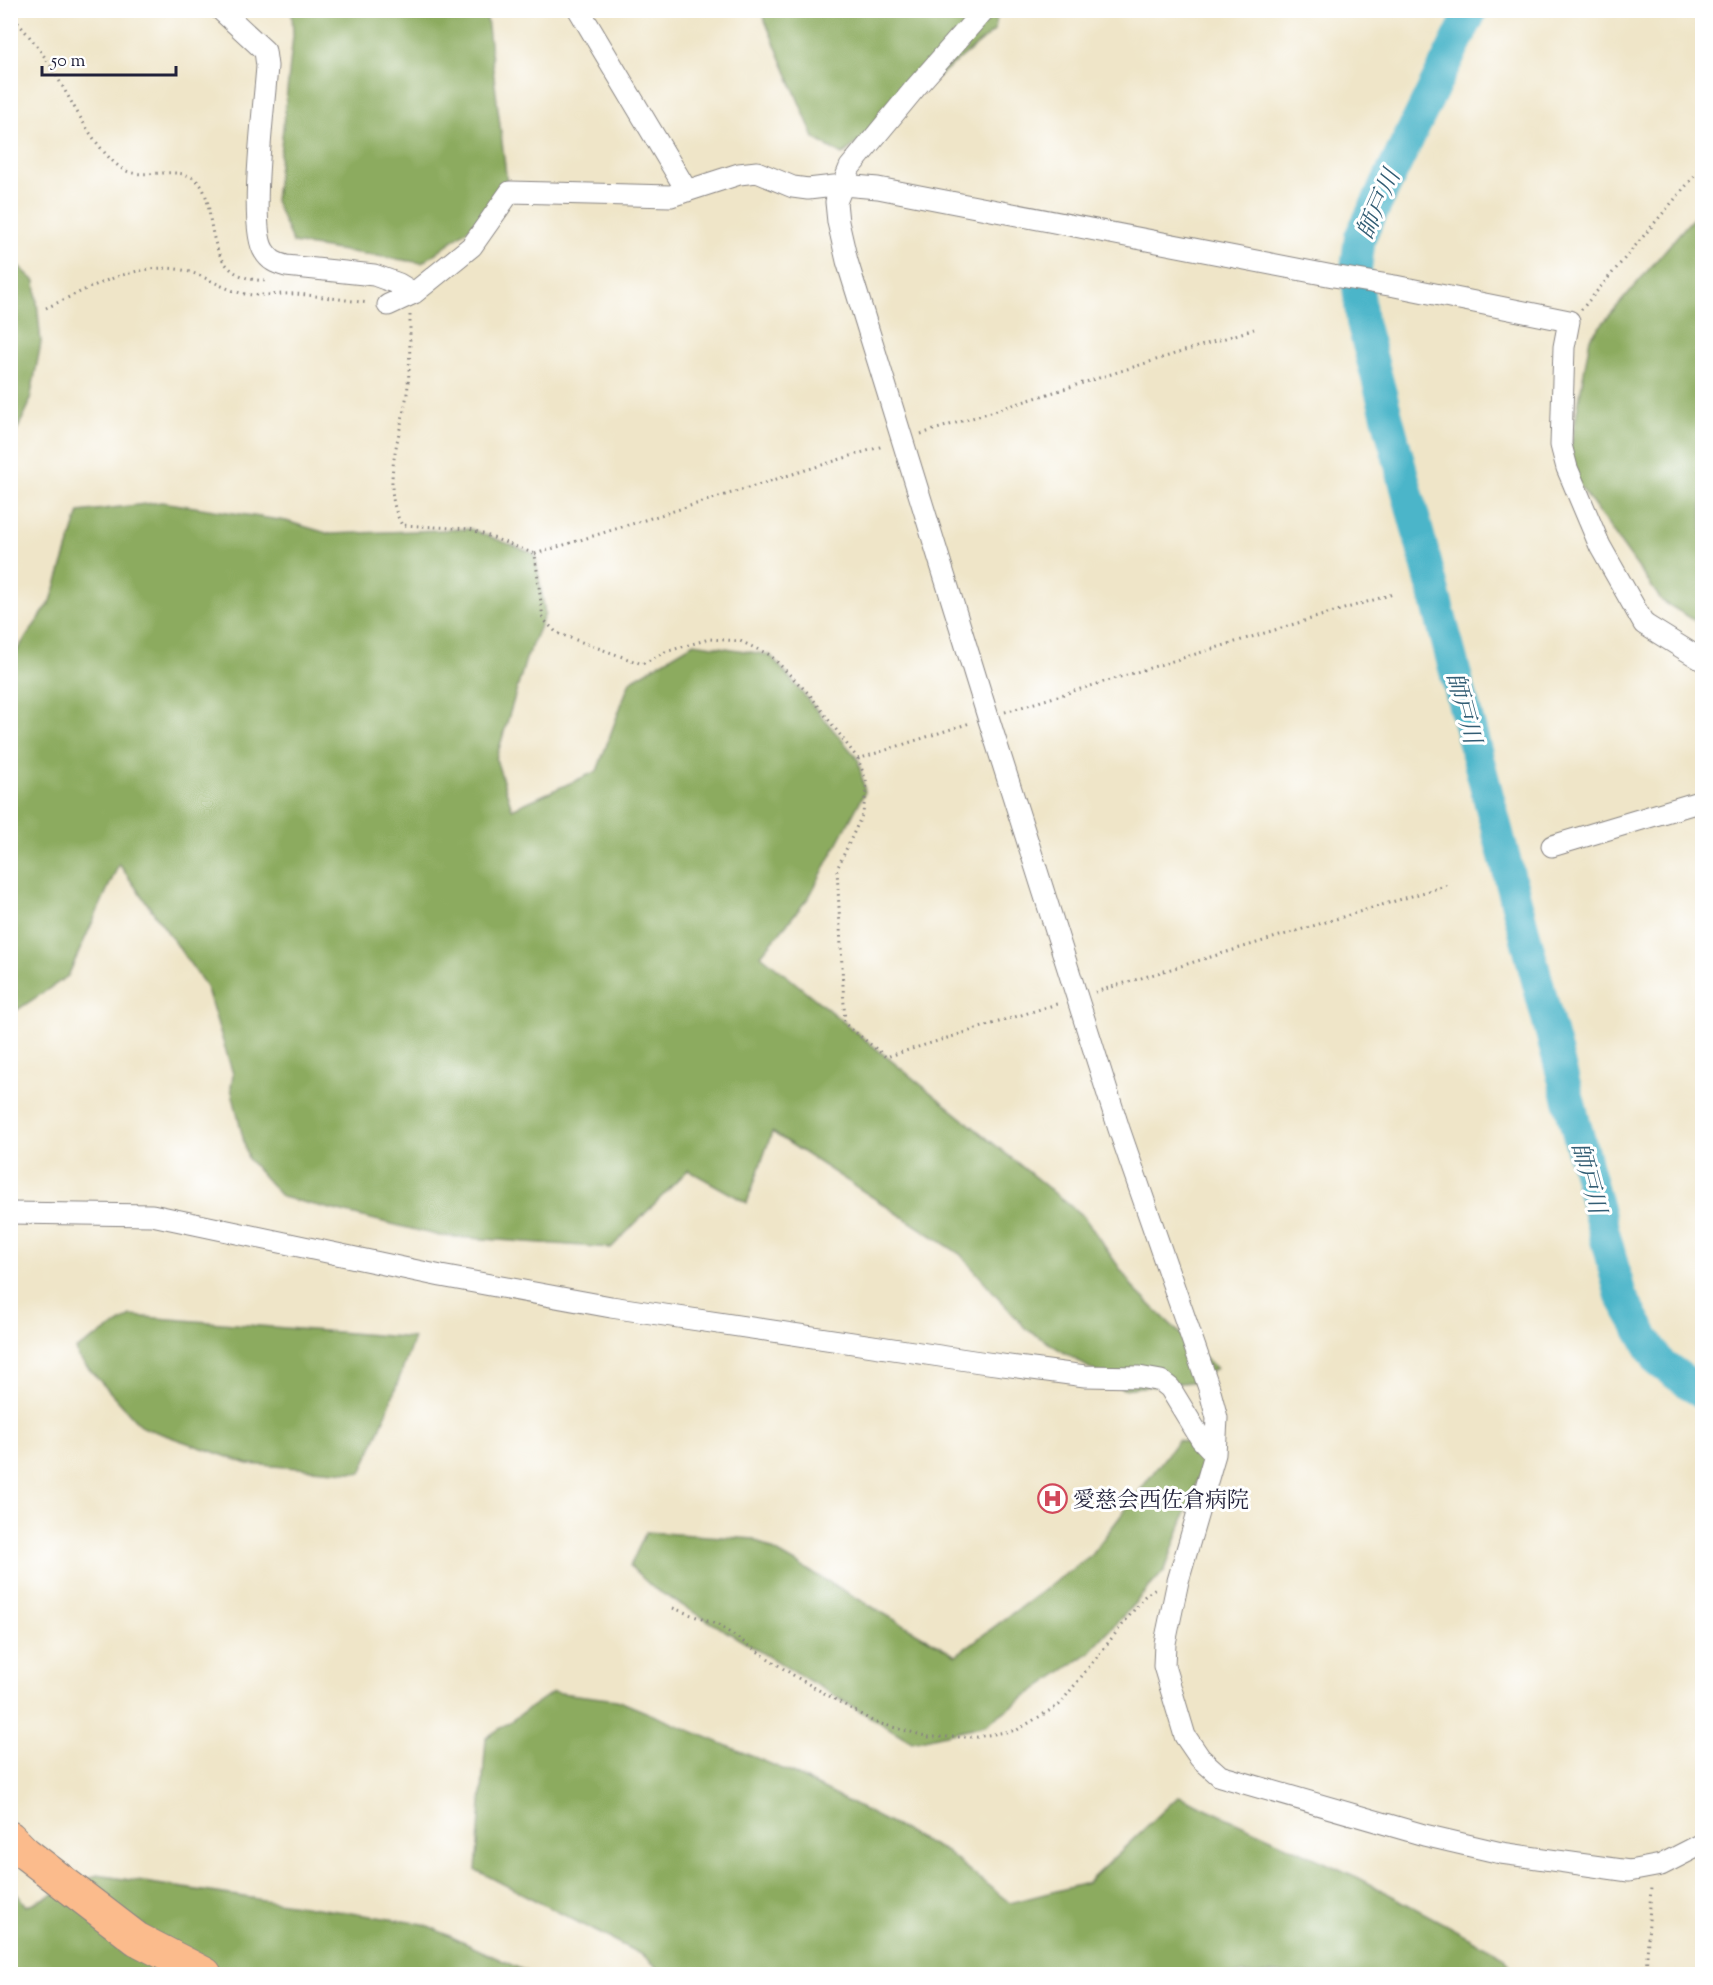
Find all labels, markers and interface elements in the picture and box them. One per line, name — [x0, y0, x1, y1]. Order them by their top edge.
scale bar — [42, 39, 176, 77]
text: 50 m — [50, 49, 86, 75]
water label: 師戸川 — [1350, 162, 1411, 245]
water label: 師戸川 — [1436, 669, 1489, 751]
water label: 師戸川 — [1561, 1139, 1614, 1221]
hospital icon: 愛慈会西佐倉病院 — [1036, 1483, 1068, 1515]
place label: 愛慈会西佐倉病院 — [1073, 1486, 1249, 1518]

